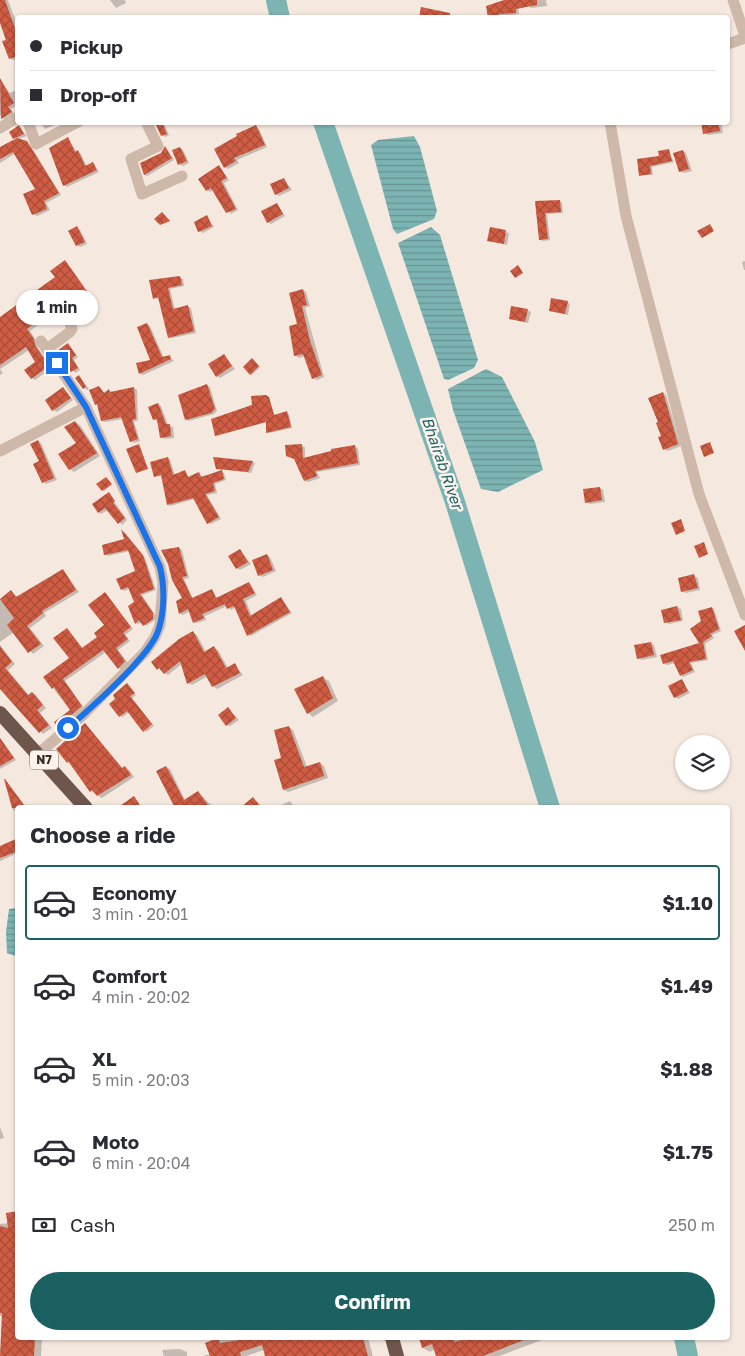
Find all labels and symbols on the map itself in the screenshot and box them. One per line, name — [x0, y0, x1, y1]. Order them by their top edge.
callout: 1 min — [16, 290, 98, 326]
route end — [46, 352, 68, 374]
water label: Bhairab River — [419, 414, 468, 513]
route start — [57, 717, 79, 739]
road number: N7 — [30, 750, 58, 770]

